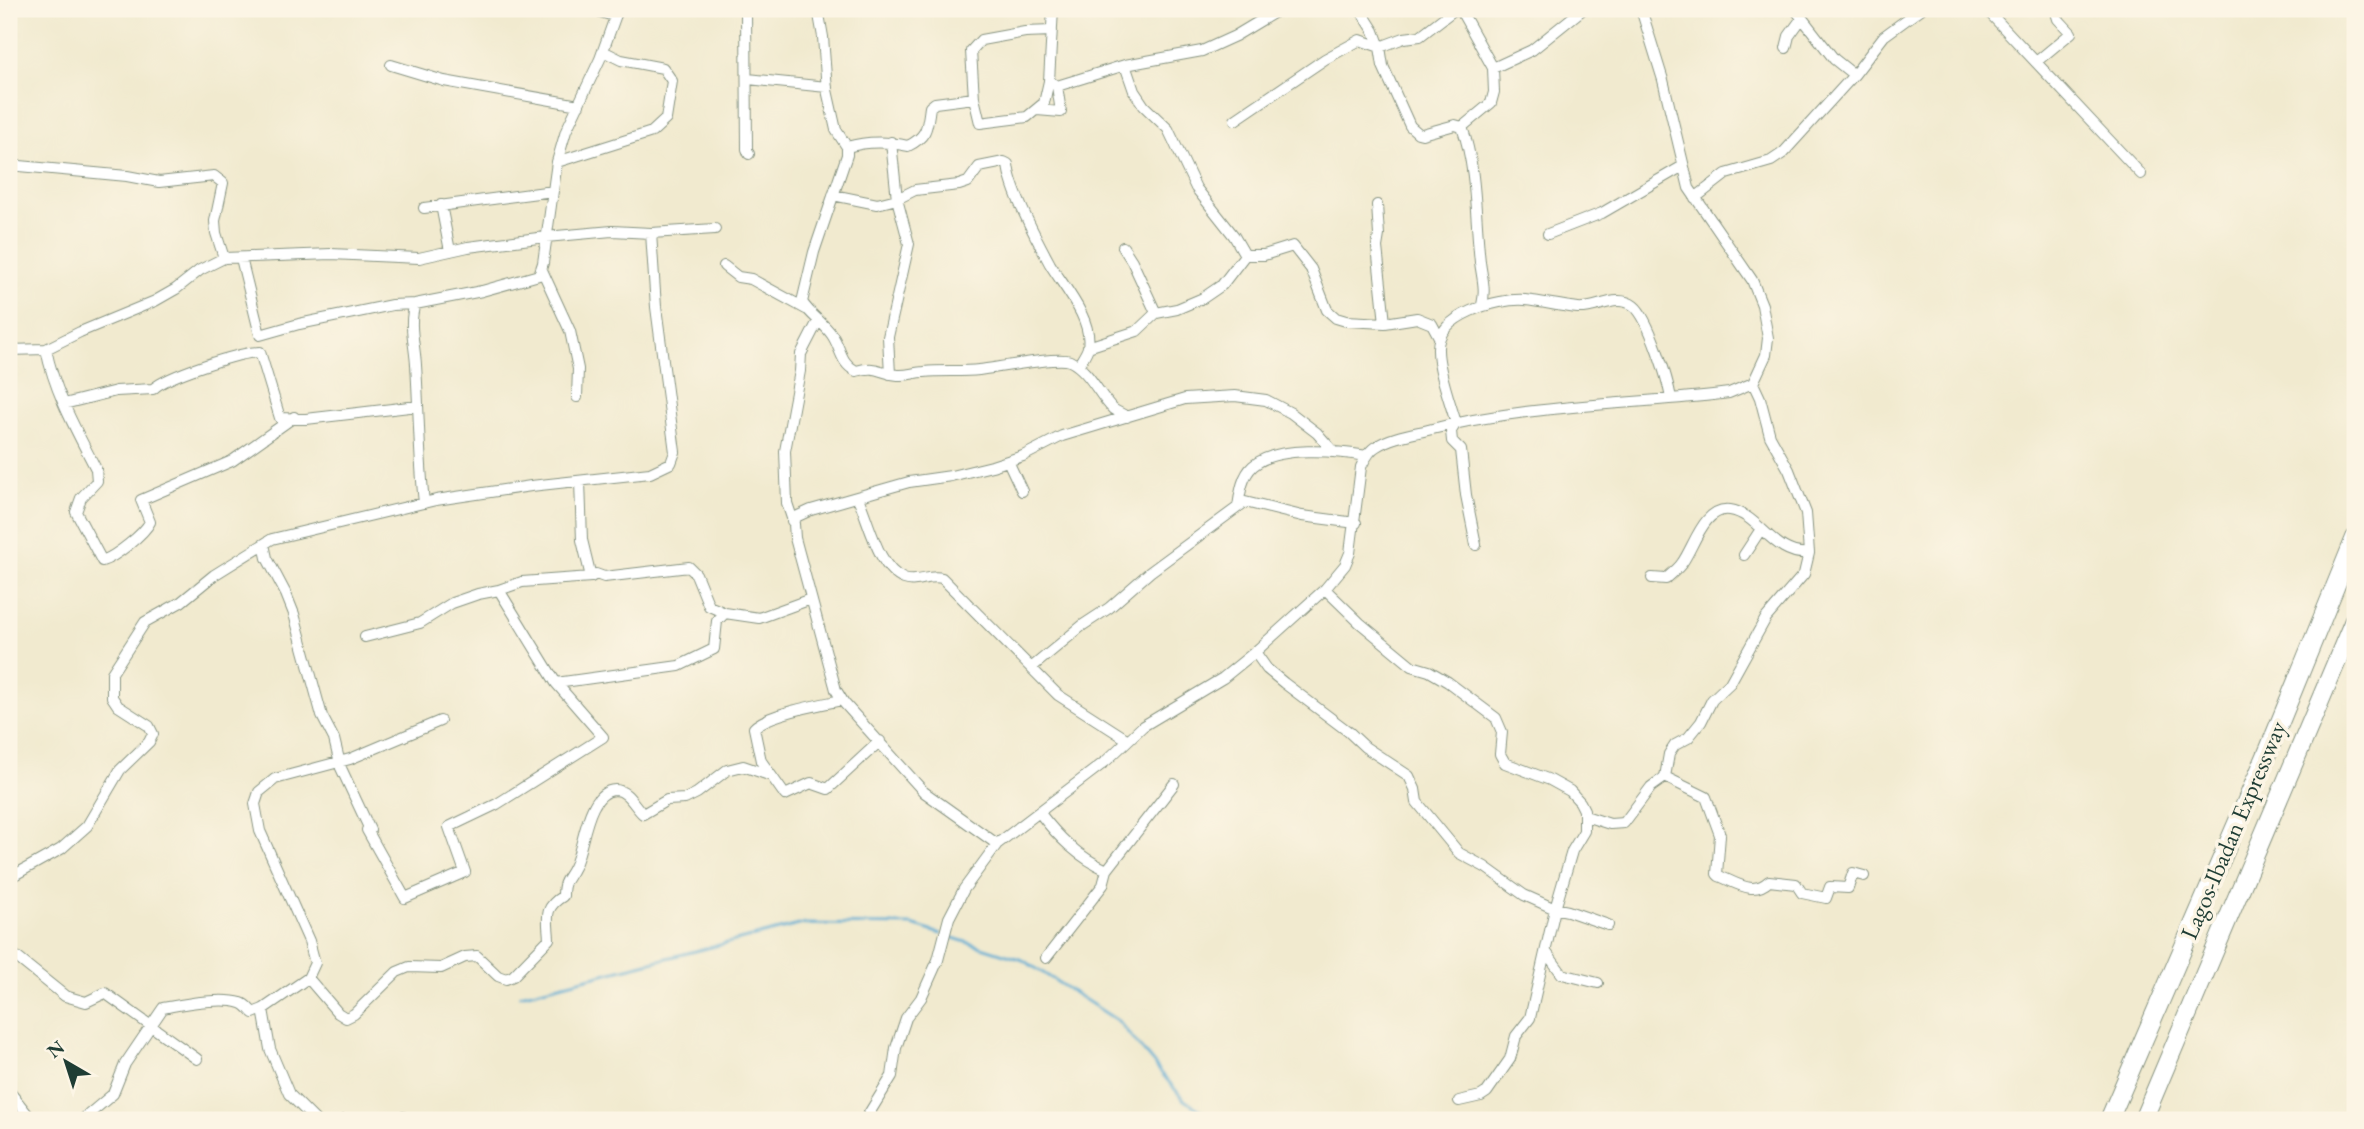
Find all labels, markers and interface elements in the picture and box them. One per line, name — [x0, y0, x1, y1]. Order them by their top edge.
street label: Lagos-Ibadan Expressway — [2173, 716, 2293, 944]
north arrow — [32, 1028, 102, 1098]
text: N — [42, 1034, 70, 1064]

